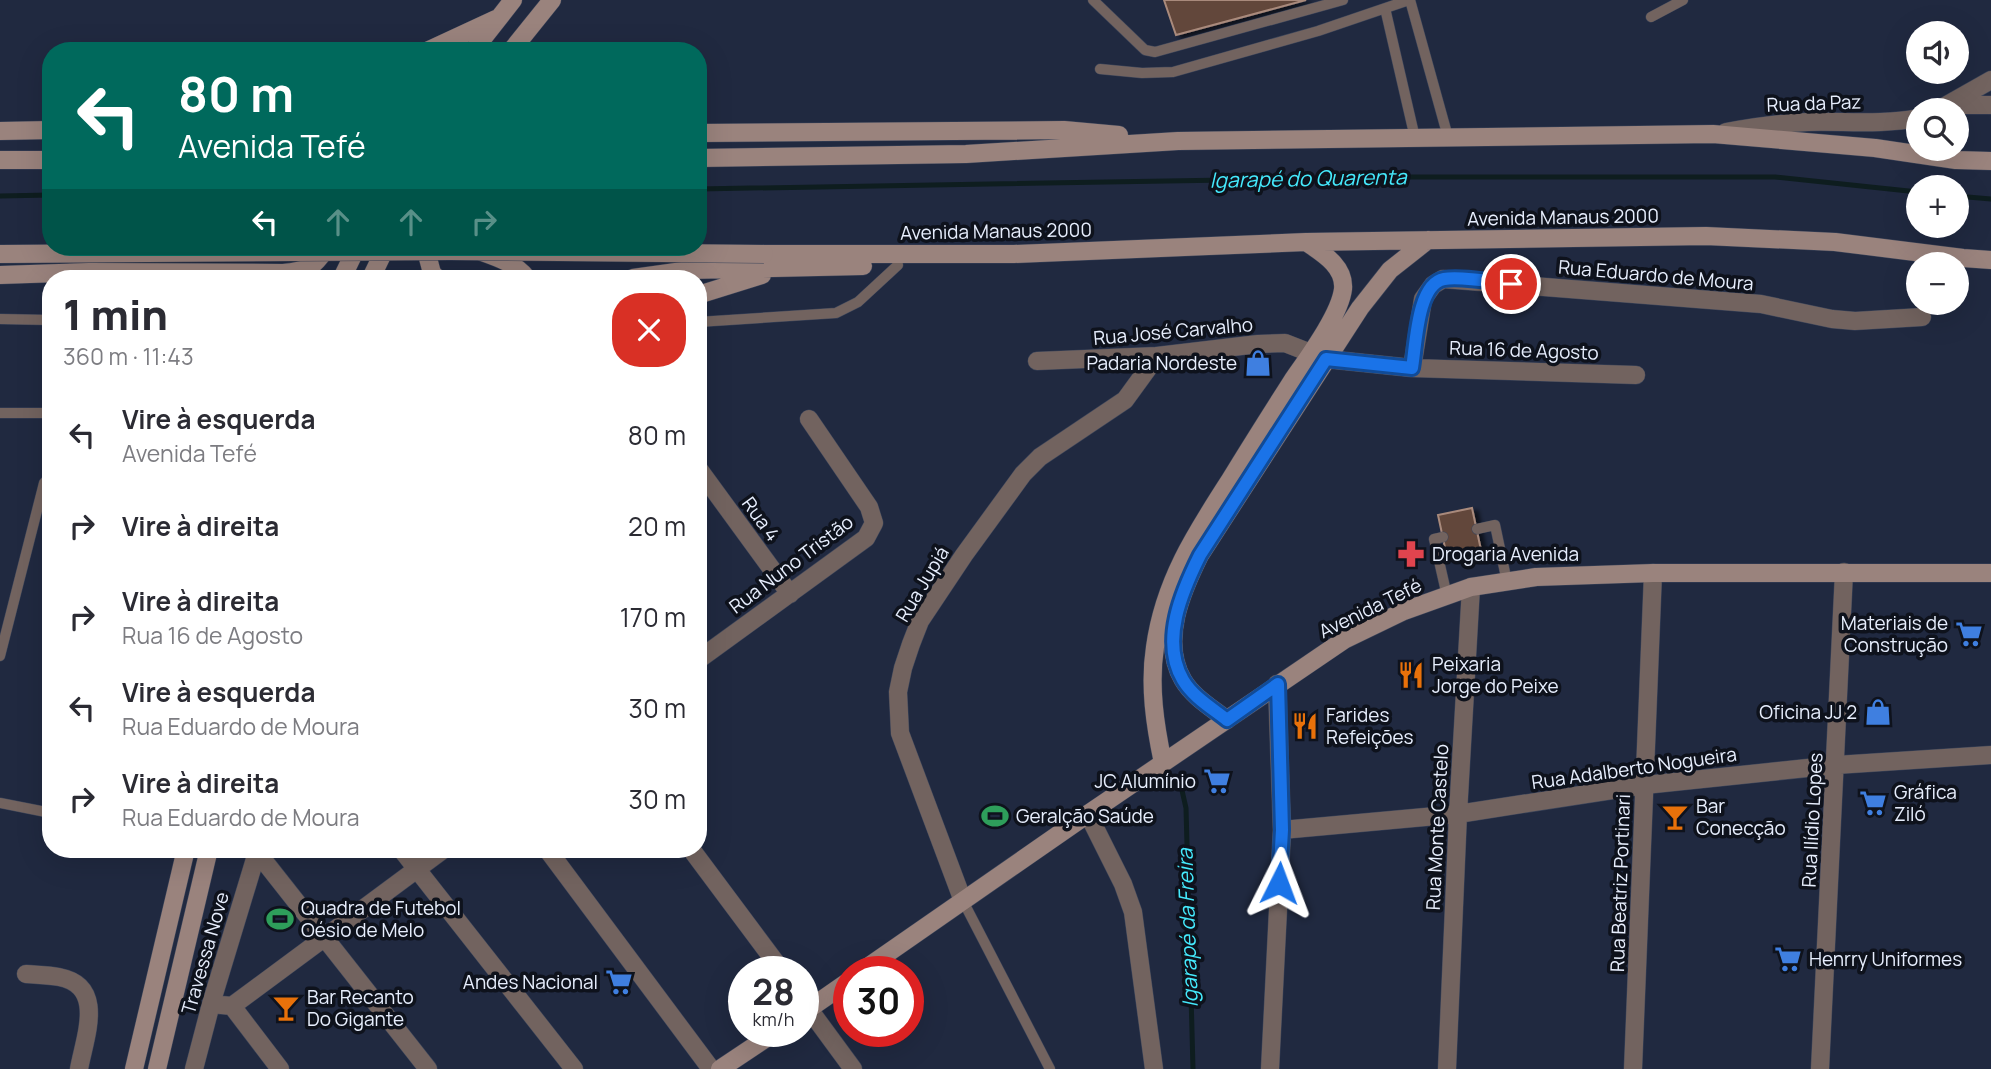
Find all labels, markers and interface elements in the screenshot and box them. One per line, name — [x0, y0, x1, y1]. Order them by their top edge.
map controls — [1906, 21, 1969, 315]
button: sound — [1906, 21, 1969, 84]
text: 80 m — [178, 60, 294, 127]
icon: left — [63, 70, 154, 161]
street label: Rua da Paz — [1766, 88, 1862, 118]
button: search — [1906, 98, 1969, 161]
text: Avenida Tefé — [178, 124, 366, 168]
water label: Igarapé do Quarenta — [1209, 162, 1408, 194]
button: + — [1906, 175, 1969, 238]
street label: Avenida Manaus 2000 — [1467, 202, 1659, 232]
icon: left — [246, 203, 284, 241]
icon: ahead — [319, 203, 357, 241]
icon: ahead — [392, 203, 430, 241]
icon: right — [465, 203, 503, 241]
street label: Avenida Manaus 2000 — [900, 216, 1092, 246]
button: − — [1906, 252, 1969, 315]
pin — [1481, 254, 1541, 314]
street label: Rua Eduardo de Moura — [1557, 254, 1755, 296]
icon: arrive — [1492, 265, 1530, 303]
text: 1 min — [63, 285, 168, 343]
button: close — [612, 293, 686, 367]
street label: Rua José Carvalho — [1092, 311, 1254, 351]
street label: Rua 16 de Agosto — [1449, 334, 1599, 366]
text: 360 m · 11:43 — [63, 340, 194, 372]
shop icon: Padaria Nordeste — [1243, 348, 1273, 378]
place label: Padaria Nordeste — [1086, 350, 1237, 376]
text: Vire à esquerda — [122, 401, 315, 437]
icon: left — [63, 416, 101, 454]
text: 80 m — [628, 417, 686, 453]
text: Avenida Tefé — [122, 437, 257, 469]
street label: Rua 4 — [736, 492, 786, 546]
icon: right — [63, 507, 101, 545]
text: Vire à direita — [122, 508, 279, 544]
text: 20 m — [628, 508, 686, 544]
street label: Rua Nuno Tristão — [724, 509, 858, 619]
pharmacy icon: Drogaria Avenida — [1396, 539, 1426, 569]
street label: Rua Jupiá — [889, 541, 955, 627]
place label: Drogaria Avenida — [1432, 541, 1579, 567]
street label: Avenida Tefé — [1314, 572, 1426, 644]
text: Vire à direita — [122, 583, 279, 619]
icon: right — [63, 598, 101, 636]
text: 170 m — [620, 599, 686, 635]
place label: Materiais de Construção — [1841, 610, 1948, 658]
text: Rua 16 de Agosto — [122, 619, 303, 651]
supermarket icon: Materiais de Construção — [1954, 619, 1984, 649]
place label: Peixaria Jorge do Peixe — [1432, 651, 1559, 699]
restaurant icon: Peixaria Jorge do Peixe — [1396, 660, 1426, 690]
text: Vire à esquerda — [122, 674, 315, 710]
icon: left — [63, 689, 101, 727]
text: 30 m — [629, 690, 686, 726]
shop icon: Oficina JJ 2 — [1863, 697, 1893, 727]
place label: Oficina JJ 2 — [1759, 699, 1857, 725]
place label: Farides Refeições — [1326, 702, 1414, 750]
text: Rua Eduardo de Moura — [122, 710, 359, 742]
restaurant icon: Farides Refeições — [1290, 711, 1320, 741]
street label: Rua Adalberto Nogueira — [1530, 741, 1738, 795]
street label: Rua Monte Castelo — [1420, 743, 1454, 911]
street label: Rua Ilídio Lopes — [1795, 752, 1829, 888]
text: Vire à direita — [122, 765, 279, 801]
supermarket icon: JC Alumínio — [1202, 766, 1232, 796]
place label: JC Alumínio — [1095, 768, 1196, 794]
place label: Gráfica Ziló — [1894, 779, 1957, 827]
icon: right — [63, 780, 101, 818]
text: 30 m — [629, 781, 686, 817]
supermarket icon: Gráfica Ziló — [1858, 788, 1888, 818]
place label: Bar Conecção — [1696, 793, 1786, 841]
street label: Rua Beatriz Portinari — [1604, 794, 1636, 972]
text: Rua Eduardo de Moura — [122, 801, 359, 833]
sports icon: Geralção Saúde — [980, 801, 1010, 831]
bar icon: Bar Conecção — [1660, 802, 1690, 832]
place label: Geralção Saúde — [1016, 803, 1154, 829]
position arrow — [1242, 846, 1316, 920]
water label: Igarapé da Freira — [1170, 847, 1204, 1008]
street label: Travessa Nove — [175, 889, 235, 1017]
place label: Quadra de Futebol Oésio de Melo — [301, 895, 461, 943]
sports icon: Quadra de Futebol Oésio de Melo — [265, 904, 295, 934]
supermarket icon: Henrry Uniformes — [1773, 944, 1803, 974]
place label: Henrry Uniformes — [1809, 946, 1962, 972]
speed limit sign: 30 — [833, 956, 924, 1047]
supermarket icon: Andes Nacional — [604, 967, 634, 997]
text: 28 — [752, 968, 795, 1016]
place label: Andes Nacional — [463, 969, 598, 995]
place label: Bar Recanto Do Gigante — [307, 984, 414, 1032]
bar icon: Bar Recanto Do Gigante — [271, 993, 301, 1023]
text: km/h — [753, 1007, 794, 1031]

